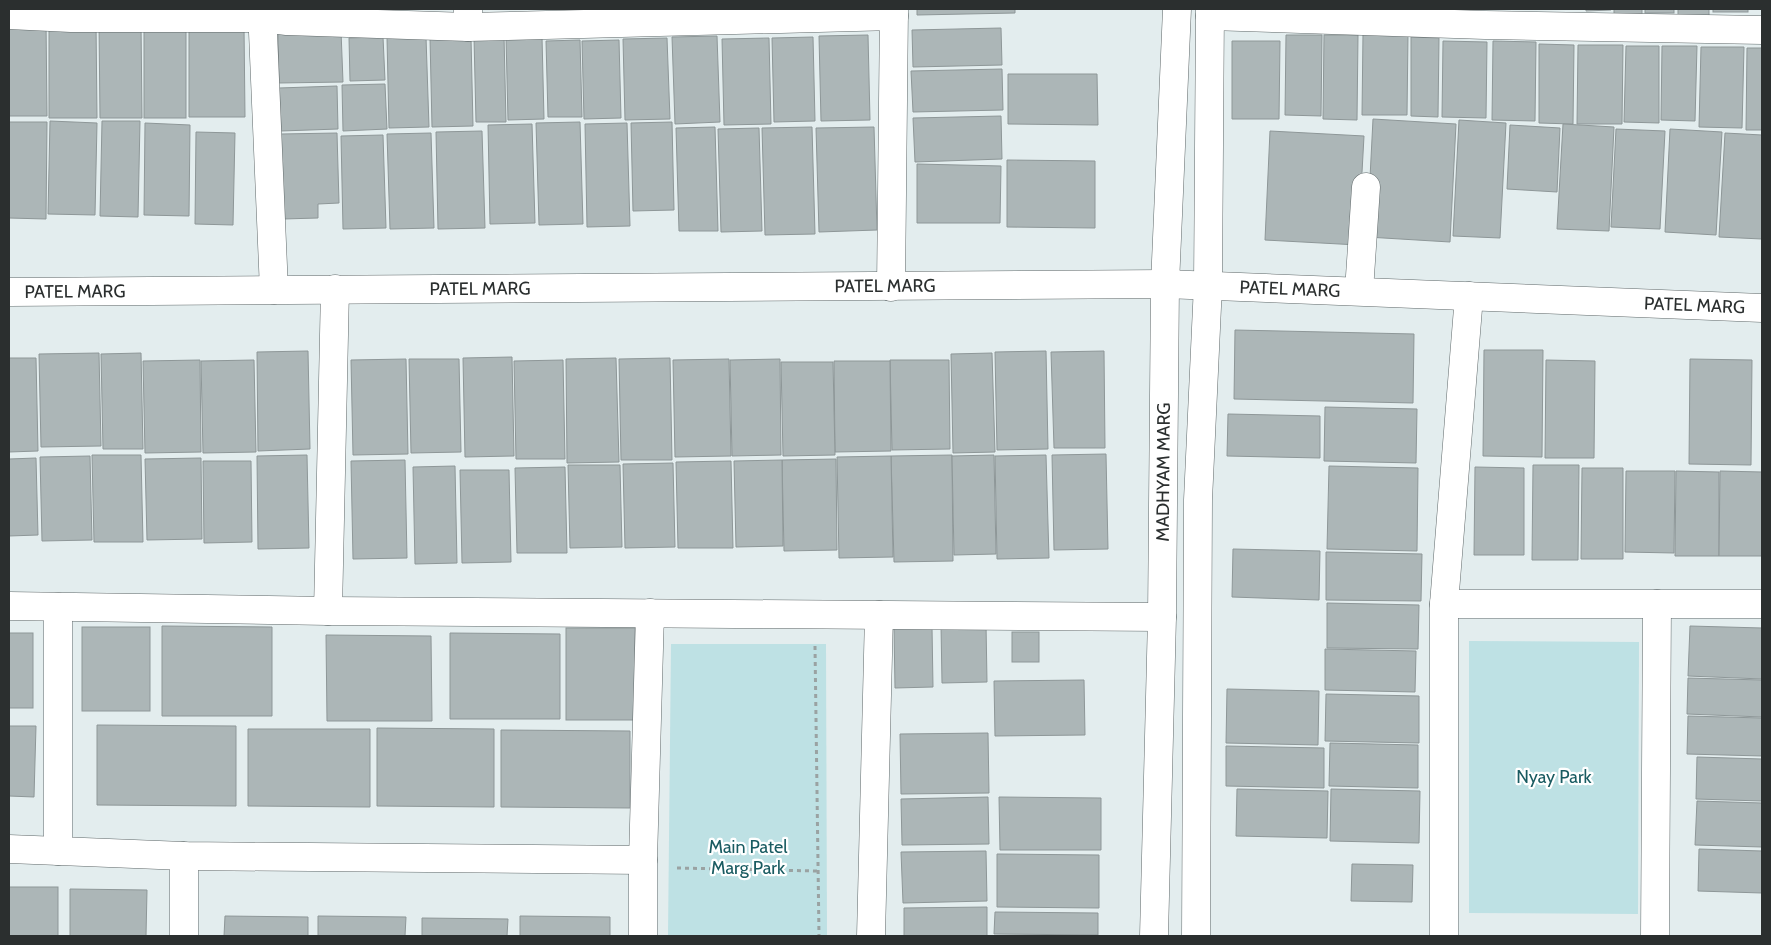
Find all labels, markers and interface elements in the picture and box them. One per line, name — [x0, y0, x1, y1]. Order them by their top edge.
street label: PATEL MARG — [834, 275, 936, 297]
street label: PATEL MARG — [1239, 276, 1341, 302]
street label: PATEL MARG — [429, 277, 531, 300]
street label: PATEL MARG — [24, 280, 126, 303]
street label: PATEL MARG — [1644, 292, 1745, 318]
street label: MADHYAM MARG — [1152, 402, 1175, 542]
park label: Nyay Park — [1516, 766, 1593, 788]
park label: Main Patel Marg Park — [708, 836, 788, 879]

